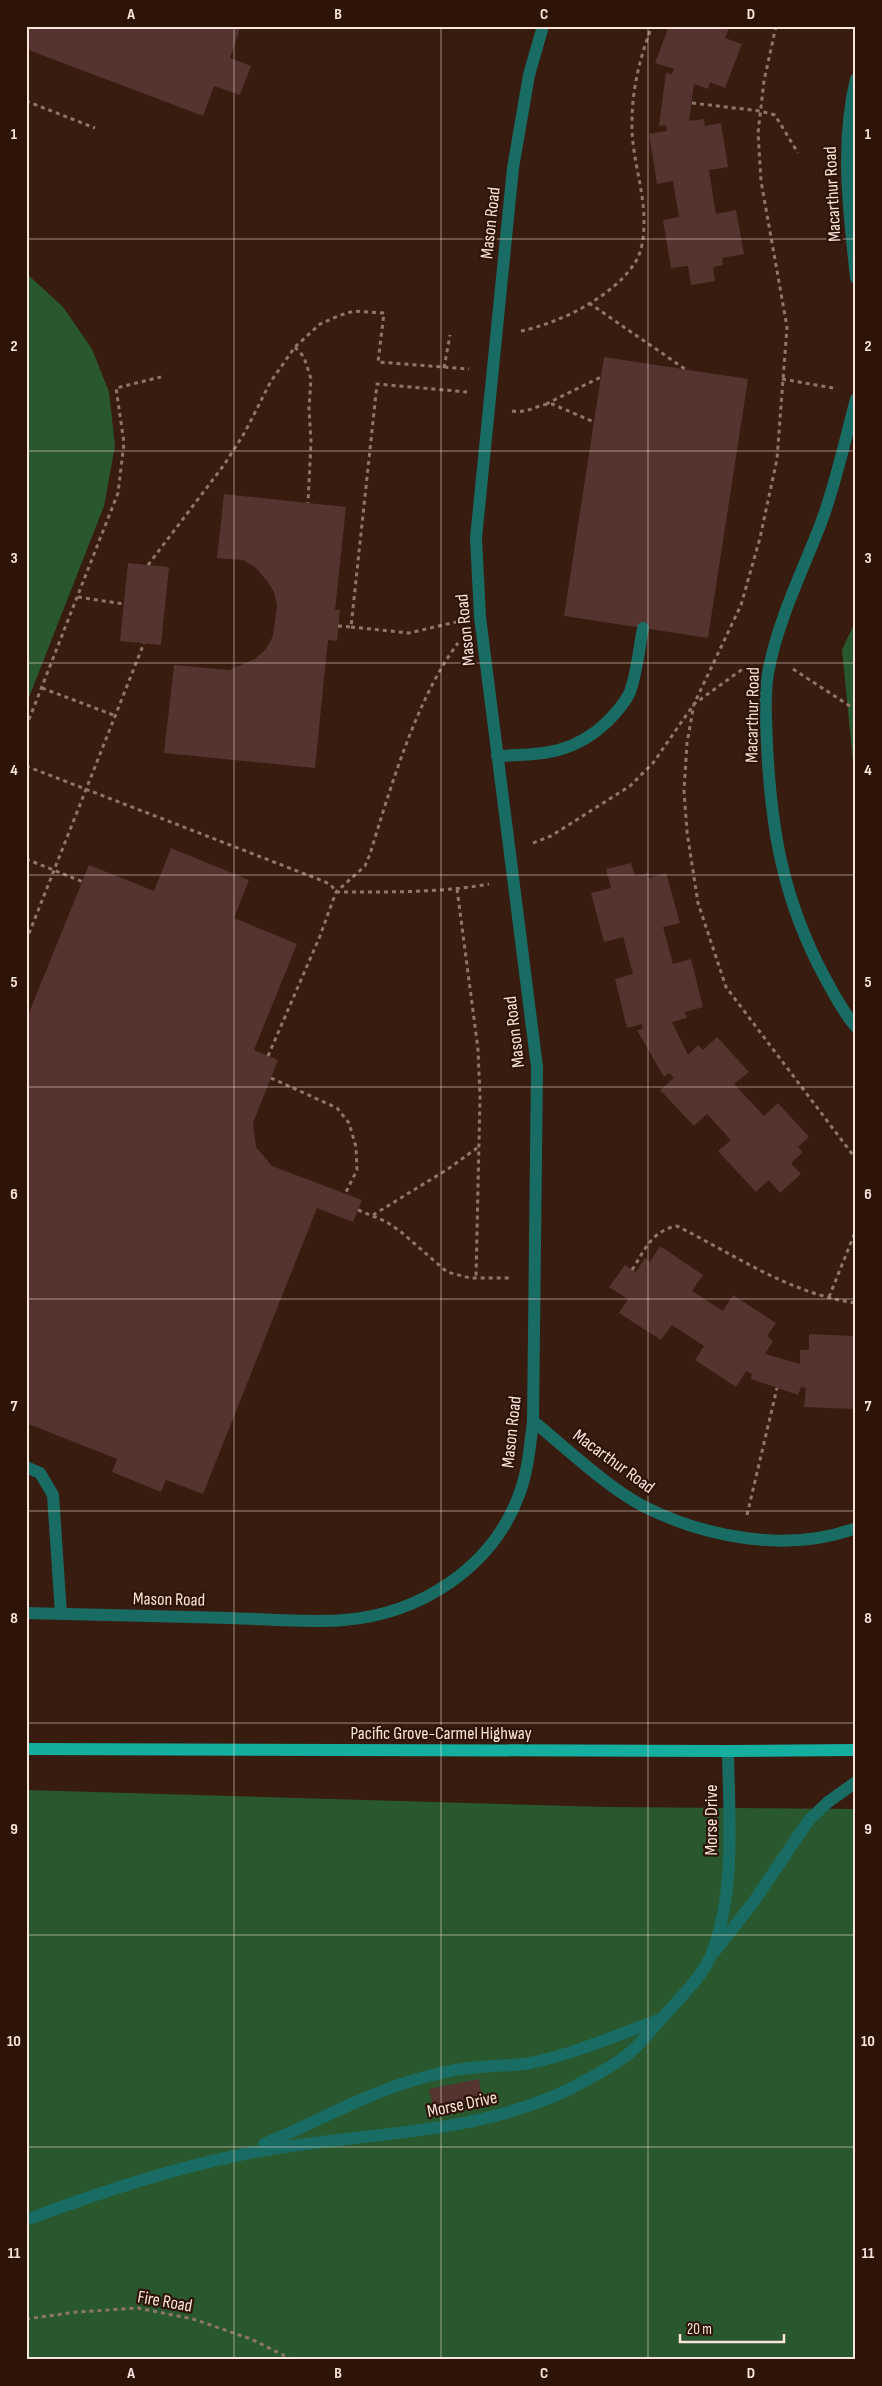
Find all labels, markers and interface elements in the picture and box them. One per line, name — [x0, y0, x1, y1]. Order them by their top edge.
text: A — [126, 5, 135, 24]
text: B — [334, 5, 342, 24]
text: C — [540, 5, 548, 24]
text: D — [747, 5, 755, 24]
text: 1 — [11, 125, 18, 144]
text: 1 — [865, 125, 872, 144]
street label: Macarthur Road — [820, 146, 845, 242]
street label: Mason Road — [476, 186, 505, 260]
text: 2 — [10, 337, 18, 356]
text: 2 — [864, 337, 872, 356]
text: 3 — [10, 549, 18, 568]
text: 3 — [864, 549, 872, 568]
street label: Mason Road — [451, 593, 480, 667]
street label: Macarthur Road — [741, 667, 764, 763]
text: 4 — [10, 761, 18, 780]
text: 4 — [864, 761, 872, 780]
text: 5 — [10, 973, 18, 992]
text: 5 — [864, 973, 872, 992]
street label: Mason Road — [500, 995, 529, 1069]
text: 6 — [10, 1185, 18, 1204]
text: 6 — [864, 1185, 872, 1204]
street label: Mason Road — [497, 1395, 526, 1469]
text: 7 — [11, 1397, 18, 1416]
text: 7 — [865, 1397, 872, 1416]
street label: Macarthur Road — [569, 1425, 659, 1498]
street label: Mason Road — [133, 1588, 205, 1611]
text: 8 — [10, 1609, 18, 1628]
text: 8 — [864, 1609, 872, 1628]
street label: Pacific Grove-Carmel Highway — [350, 1723, 532, 1744]
street label: Morse Drive — [701, 1784, 722, 1856]
text: 9 — [10, 1820, 18, 1839]
text: 9 — [864, 1820, 872, 1839]
text: 10 — [7, 2032, 21, 2051]
text: 10 — [861, 2032, 875, 2051]
street label: Morse Drive — [425, 2087, 499, 2122]
text: 11 — [8, 2244, 21, 2263]
text: 11 — [862, 2244, 875, 2263]
street label: Fire Road — [136, 2286, 194, 2317]
scale bar — [680, 2311, 783, 2343]
text: 20 m — [687, 2320, 712, 2339]
text: A — [126, 2364, 135, 2383]
text: B — [334, 2364, 342, 2383]
text: C — [540, 2364, 548, 2383]
text: D — [747, 2364, 755, 2383]

